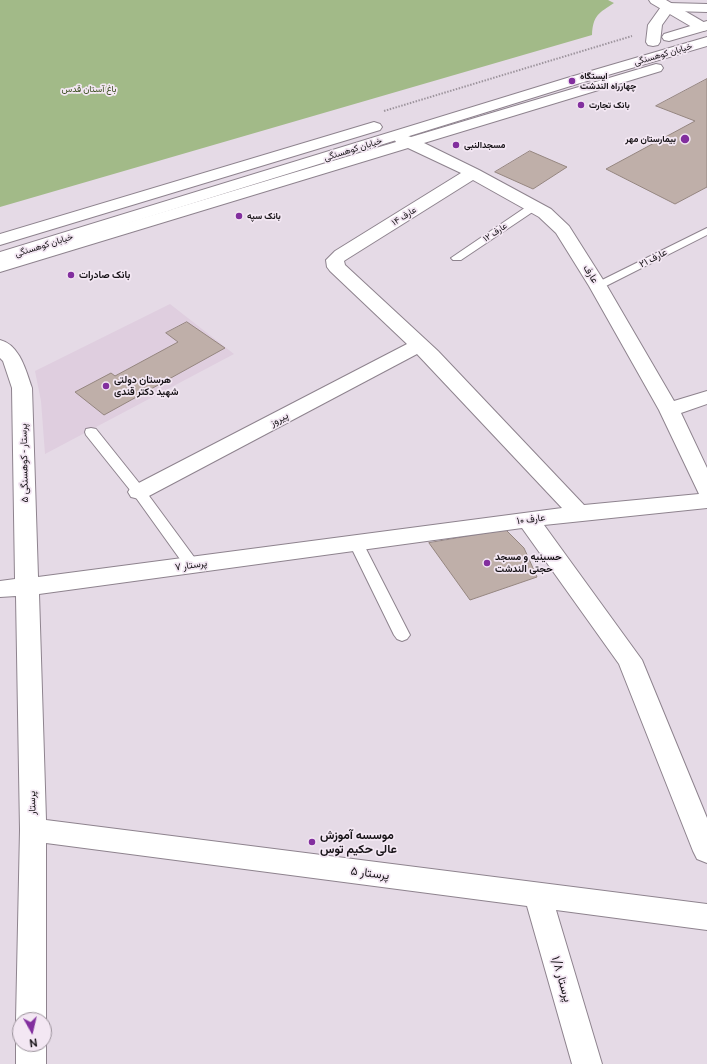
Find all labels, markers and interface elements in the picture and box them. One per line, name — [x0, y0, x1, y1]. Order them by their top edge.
street label: خیابان کوهسنگی — [633, 41, 693, 67]
place label: ایستگاه چهارراه الندشت — [580, 71, 636, 92]
marker: ایستگاه چهارراه الندشت — [567, 76, 577, 86]
park label: باغ آستان قدس — [62, 84, 116, 94]
marker: بانک تجارت — [576, 100, 586, 110]
place label: بانک تجارت — [589, 100, 630, 110]
marker: بیمارستان مهر — [679, 133, 691, 145]
place label: بیمارستان مهر — [625, 134, 676, 144]
street label: خیابان کوهسنگی — [323, 135, 383, 163]
marker: مسجدالنبی — [451, 140, 461, 150]
place label: مسجدالنبی — [464, 140, 505, 150]
street label: عارف ۱۴ — [390, 204, 418, 228]
marker: بانک سپه — [234, 211, 244, 221]
place label: بانک سپه — [247, 211, 281, 221]
street label: عارف ۱۲ — [481, 220, 509, 244]
street label: خیابان کوهسنگی — [14, 231, 74, 259]
street label: عارف ۲۱ — [637, 246, 669, 270]
street label: عارف — [581, 263, 601, 285]
place label: بانک صادرات — [79, 269, 130, 281]
marker: بانک صادرات — [66, 270, 76, 280]
place label: هرستان دولتی شهید دکتر قندی — [114, 374, 178, 398]
marker: هرستان دولتی شهید دکتر قندی — [101, 381, 111, 391]
street label: پیروز — [268, 409, 290, 429]
street label: پرستار - کوهسنگی ۵ — [17, 423, 31, 503]
street label: عارف ۱۰ — [516, 511, 546, 527]
place label: حسینیه و مسجد حجتی الندشت — [495, 551, 562, 574]
street label: پرستار ۷ — [174, 557, 208, 573]
marker: حسینیه و مسجد حجتی الندشت — [482, 558, 492, 568]
street label: پرستار — [26, 791, 38, 815]
place label: موسسه آموزش عالی حکیم توس — [320, 828, 397, 856]
marker: موسسه آموزش عالی حکیم توس — [307, 837, 317, 847]
street label: پرستار ۵ — [350, 863, 390, 883]
street label: پرستار ۱/۸ — [549, 955, 575, 1003]
north arrow — [12, 1012, 52, 1052]
text: N — [29, 1036, 38, 1049]

